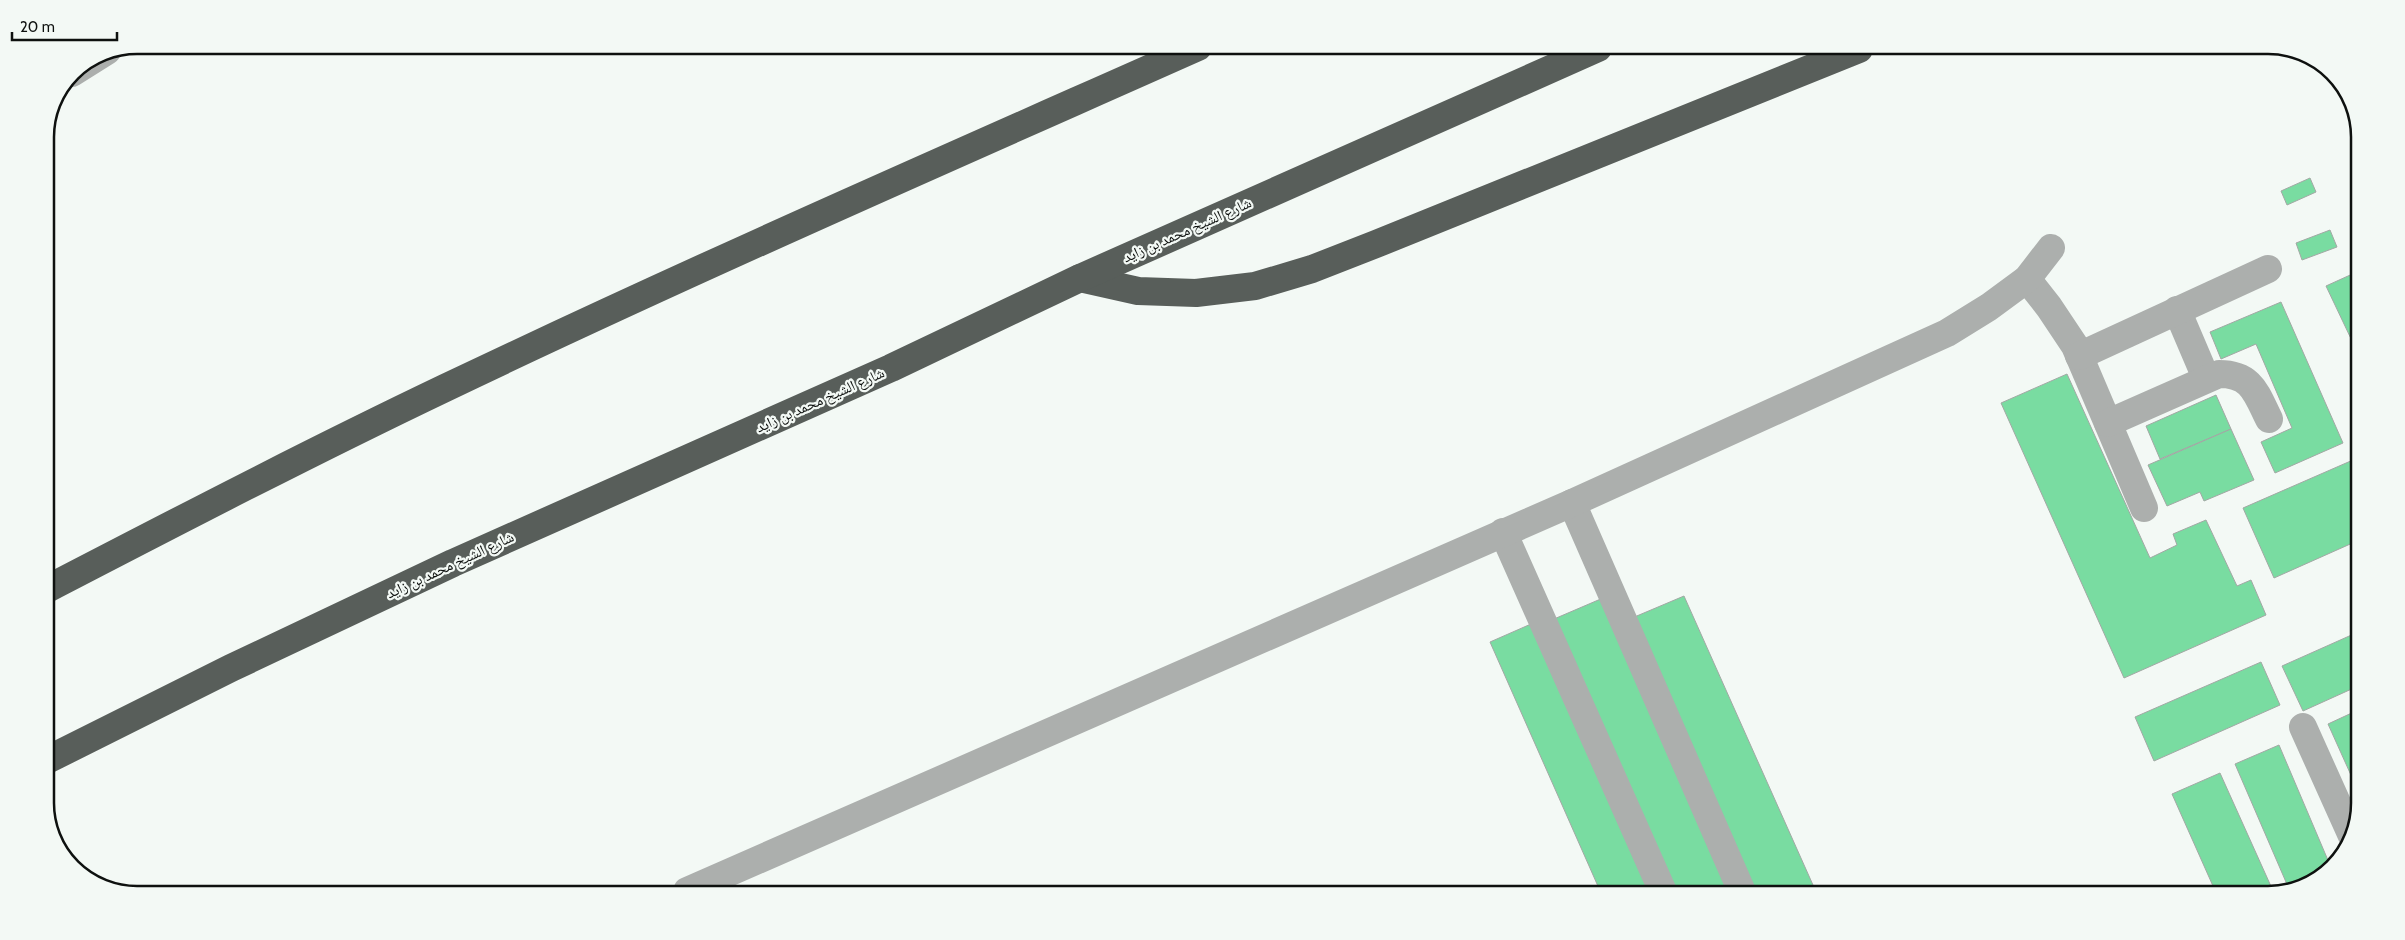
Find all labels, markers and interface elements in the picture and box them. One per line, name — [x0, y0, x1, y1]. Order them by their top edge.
scale bar — [12, 10, 118, 42]
text: 20 m — [20, 18, 55, 36]
street label: شارع الشيخ محمد بن زايد — [1120, 194, 1255, 267]
street label: شارع الشيخ محمد بن زايد — [753, 364, 888, 437]
street label: شارع الشيخ محمد بن زايد — [383, 527, 517, 603]

